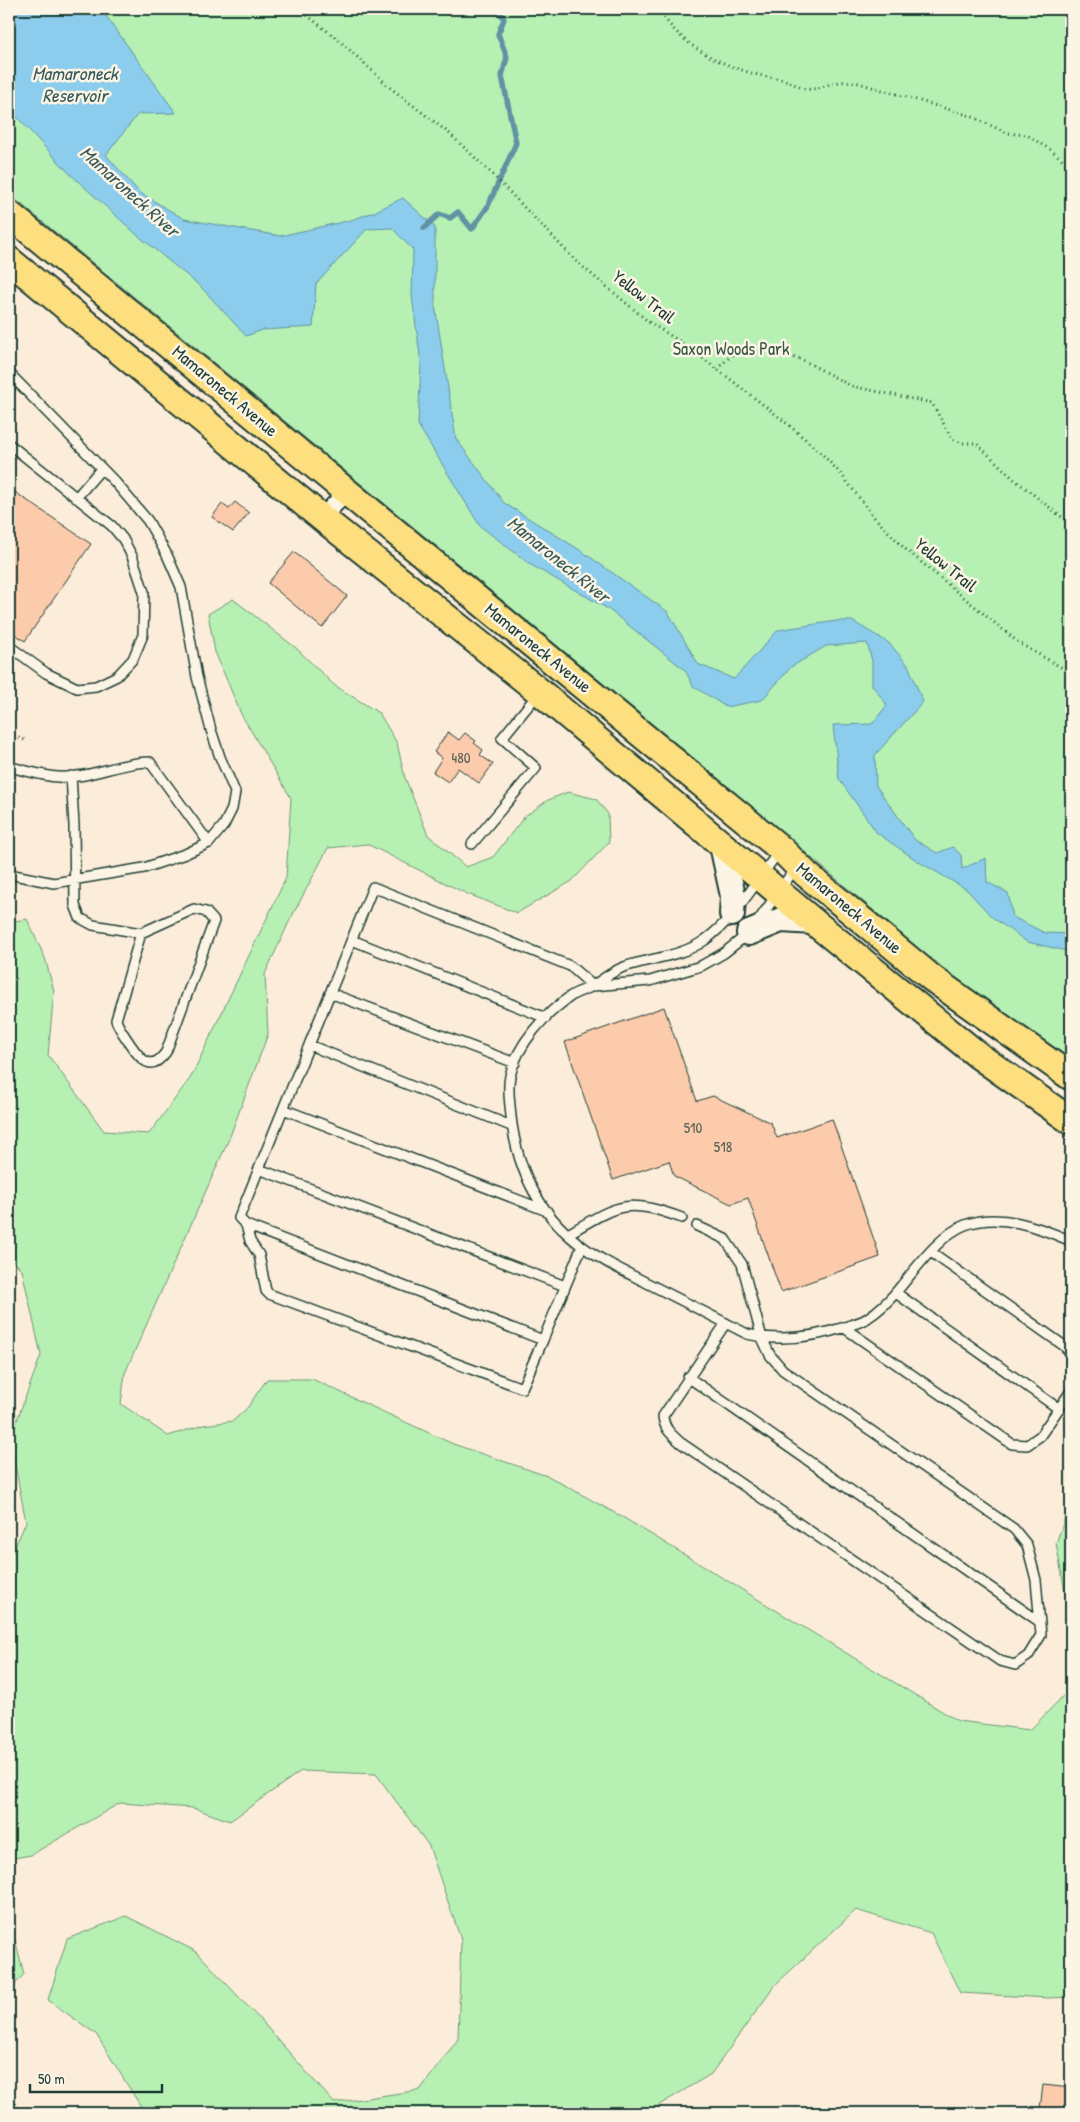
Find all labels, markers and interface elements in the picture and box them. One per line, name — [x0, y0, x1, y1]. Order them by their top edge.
water label: Mamaroneck Reservoir — [32, 60, 120, 108]
water label: Mamaroneck River — [75, 139, 187, 244]
street label: Yellow Trail — [608, 264, 681, 329]
park label: Saxon Woods Park — [673, 336, 790, 361]
street label: Mamaroneck Avenue — [167, 339, 283, 442]
water label: Mamaroneck River — [502, 509, 618, 610]
street label: Yellow Trail — [910, 532, 983, 598]
street label: Mamaroneck Avenue — [480, 597, 597, 698]
house number: 480 — [452, 747, 471, 768]
street label: Mamaroneck Avenue — [791, 856, 907, 959]
house number: 510 — [684, 1117, 703, 1138]
house number: 518 — [714, 1136, 732, 1157]
scale bar — [30, 2062, 162, 2094]
text: 50 m — [38, 2068, 65, 2089]

